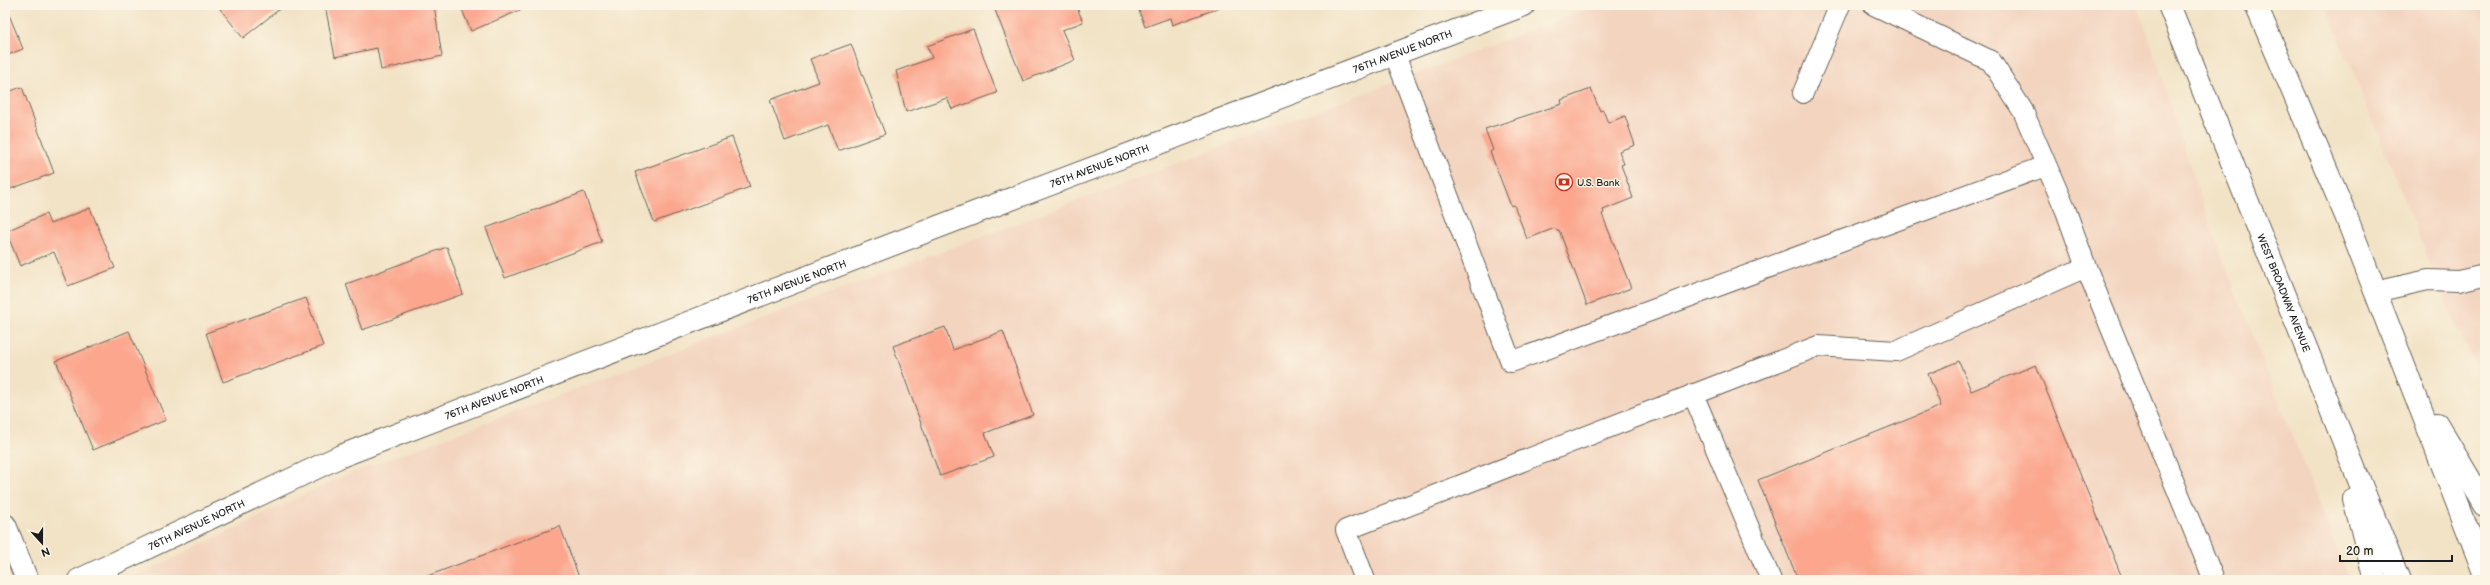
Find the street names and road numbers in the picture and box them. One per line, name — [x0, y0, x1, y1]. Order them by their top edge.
street label: 76TH AVENUE NORTH — [1352, 28, 1454, 76]
street label: 76TH AVENUE NORTH — [1049, 142, 1151, 191]
street label: WEST BROADWAY AVENUE — [2254, 232, 2312, 354]
street label: 76TH AVENUE NORTH — [746, 258, 848, 306]
street label: 76TH AVENUE NORTH — [443, 374, 546, 423]
street label: 76TH AVENUE NORTH — [147, 497, 247, 553]

